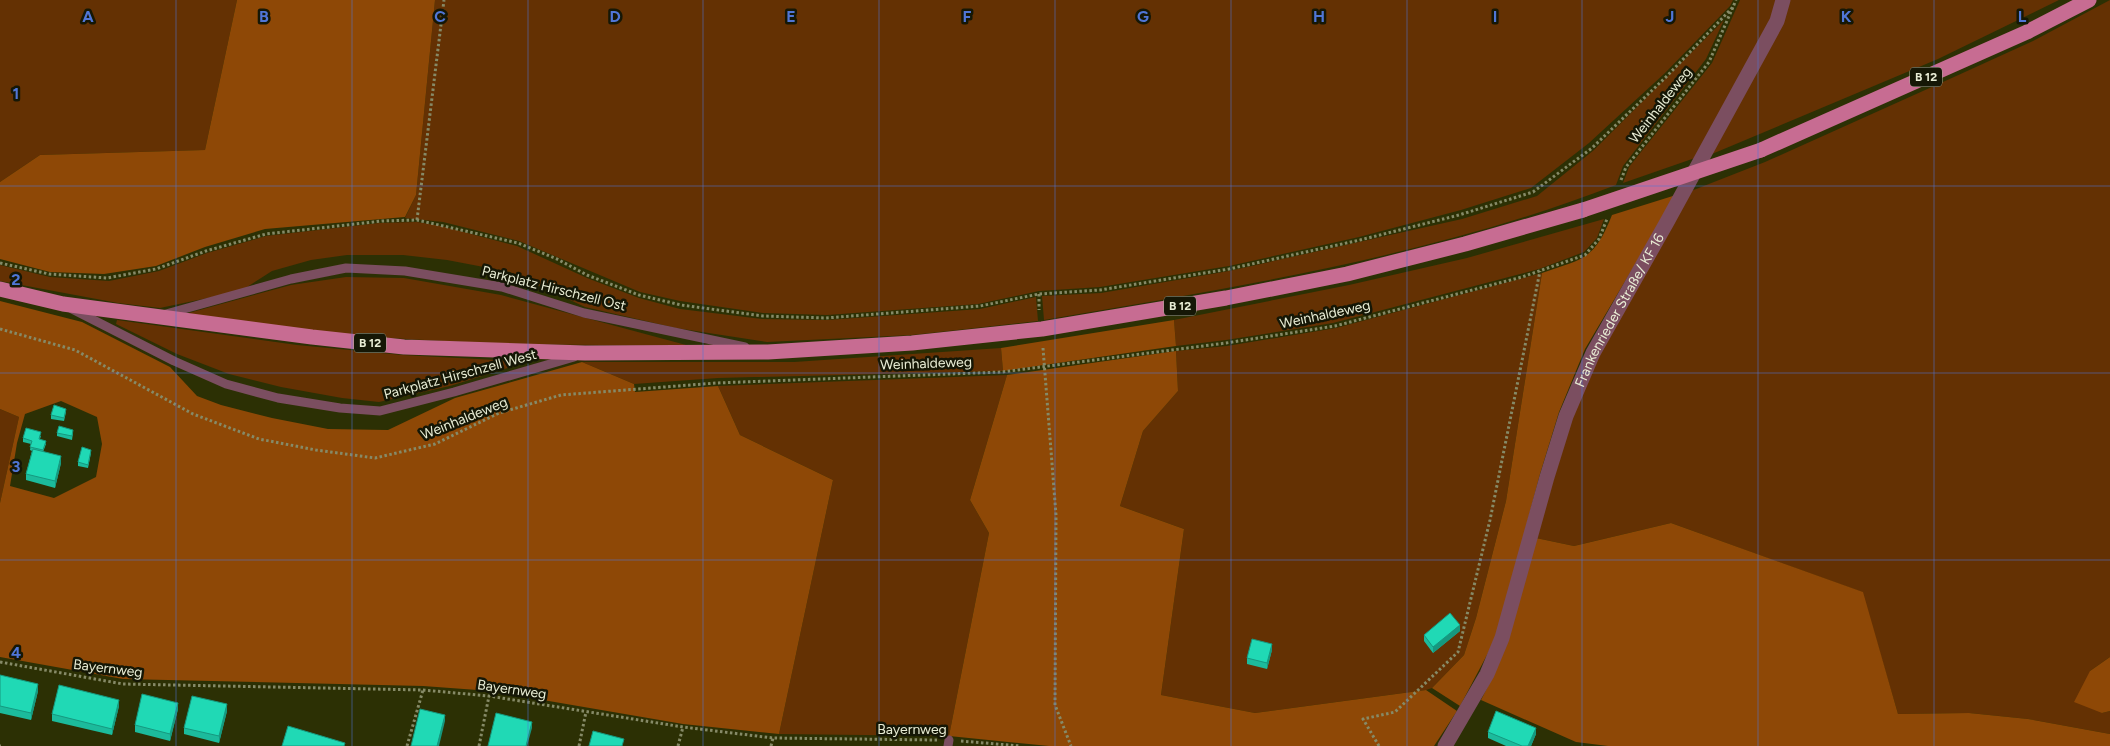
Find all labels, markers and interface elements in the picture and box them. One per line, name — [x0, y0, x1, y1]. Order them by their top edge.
text: A — [82, 7, 94, 26]
text: B — [259, 7, 269, 26]
text: C — [434, 7, 446, 26]
text: D — [609, 7, 621, 26]
text: E — [786, 7, 796, 26]
text: F — [963, 7, 972, 26]
text: G — [1137, 7, 1149, 26]
text: H — [1313, 7, 1325, 26]
text: I — [1493, 7, 1497, 26]
text: J — [1666, 7, 1674, 26]
text: K — [1841, 7, 1852, 26]
text: L — [2018, 7, 2027, 26]
street label: Weinhaldeweg — [1625, 64, 1695, 147]
road number: B 12 — [1910, 68, 1942, 86]
text: 1 — [13, 84, 19, 103]
street label: Frankenrieder Straße/ KF 16 — [1571, 230, 1668, 390]
street label: Parkplatz Hirschzell Ost — [480, 262, 628, 315]
text: 2 — [11, 270, 21, 289]
road number: B 12 — [1164, 296, 1196, 316]
street label: Weinhaldeweg — [1278, 297, 1372, 332]
road number: B 12 — [354, 333, 386, 352]
street label: Parkplatz Hirschzell West — [382, 346, 538, 403]
street label: Weinhaldeweg — [880, 353, 972, 374]
street label: Weinhaldeweg — [418, 393, 510, 444]
text: 3 — [12, 457, 21, 476]
text: 4 — [11, 643, 21, 662]
street label: Bayernweg — [72, 656, 143, 681]
street label: Bayernweg — [476, 676, 548, 703]
street label: Bayernweg — [877, 721, 947, 738]

